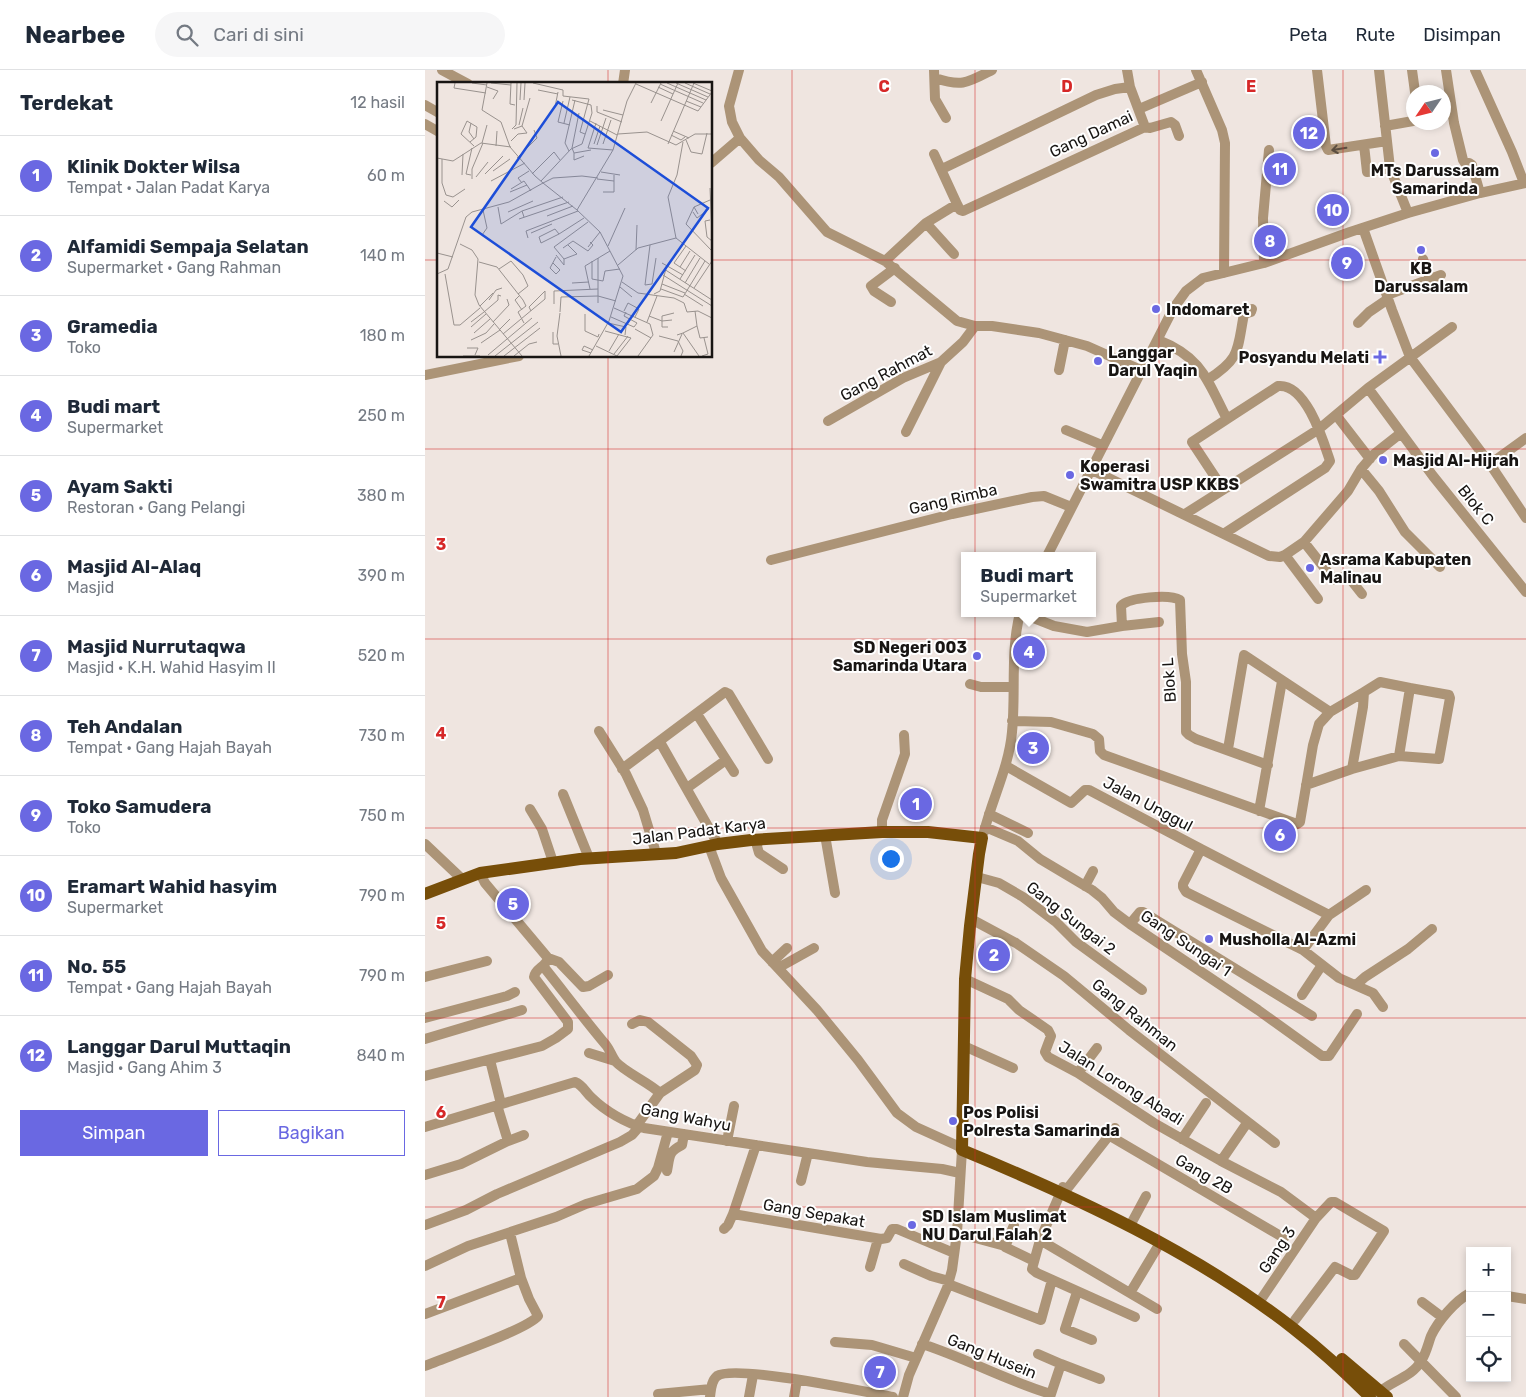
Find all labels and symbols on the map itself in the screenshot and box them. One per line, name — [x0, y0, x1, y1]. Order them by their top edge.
text: C — [878, 77, 890, 96]
text: D — [1061, 77, 1073, 96]
text: E — [1246, 77, 1256, 96]
inset map — [437, 82, 713, 358]
north arrow — [1406, 85, 1451, 130]
street label: Gang Damai — [1046, 106, 1136, 162]
pin: 12 — [1293, 114, 1325, 152]
one-way arrow — [1331, 145, 1347, 155]
marker: MTs Darussalam Samarinda — [1429, 147, 1441, 159]
pin: 11 — [1264, 150, 1296, 188]
place label: MTs Darussalam Samarinda — [1371, 161, 1499, 198]
pin: 10 — [1317, 191, 1349, 229]
pin: 8 — [1254, 222, 1286, 260]
pin: 9 — [1331, 244, 1363, 282]
marker: KB Darussalam — [1415, 244, 1427, 256]
place label: KB Darussalam — [1374, 259, 1468, 296]
place label: Indomaret — [1166, 300, 1250, 319]
marker: Indomaret — [1150, 303, 1162, 315]
street label: Gang Rahmat — [837, 341, 935, 405]
place label: Langgar Darul Yaqin — [1108, 343, 1198, 380]
place label: Posyandu Melati — [1239, 348, 1369, 367]
marker: Posyandu Melati — [1373, 350, 1387, 364]
marker: Langgar Darul Yaqin — [1092, 355, 1104, 367]
place label: Masjid Al-Hijrah — [1393, 451, 1519, 470]
marker: Masjid Al-Hijrah — [1377, 454, 1389, 466]
place label: Koperasi Swamitra USP KKBS — [1080, 457, 1239, 494]
marker: Koperasi Swamitra USP KKBS — [1064, 469, 1076, 481]
street label: Gang Rimba — [907, 480, 999, 518]
street label: Blok C — [1454, 481, 1498, 529]
text: 3 — [436, 535, 446, 554]
place label: Asrama Kabupaten Malinau — [1320, 550, 1471, 587]
marker: Asrama Kabupaten Malinau — [1304, 562, 1316, 574]
pin: 4 — [1013, 633, 1045, 671]
place label: SD Negeri 003 Samarinda Utara — [833, 638, 967, 675]
marker: SD Negeri 003 Samarinda Utara — [971, 650, 983, 662]
street label: Blok L — [1158, 657, 1180, 703]
text: 4 — [436, 724, 447, 743]
pin: 3 — [1017, 729, 1049, 767]
street label: Jalan Unggul — [1100, 772, 1196, 836]
pin: 1 — [900, 785, 932, 823]
street label: Jalan Padat Karya — [631, 813, 767, 849]
pin: 6 — [1264, 816, 1296, 854]
your location — [878, 846, 904, 872]
street label: Gang Sungai 2 — [1023, 877, 1119, 959]
pin: 5 — [497, 885, 529, 923]
street label: Gang Sungai 1 — [1137, 906, 1235, 980]
text: 5 — [436, 914, 446, 933]
place label: Musholla Al-Azmi — [1219, 930, 1356, 949]
marker: Musholla Al-Azmi — [1203, 933, 1215, 945]
pin: 2 — [978, 936, 1010, 974]
street label: Gang Rahman — [1088, 975, 1182, 1055]
street label: Jalan Lorong Abadi — [1055, 1037, 1187, 1129]
street label: Gang Wahyu — [639, 1099, 733, 1135]
text: 6 — [436, 1103, 446, 1122]
place label: Pos Polisi Polresta Samarinda — [963, 1103, 1120, 1140]
marker: Pos Polisi Polresta Samarinda — [947, 1115, 959, 1127]
street label: Gang 2B — [1172, 1150, 1236, 1198]
street label: Gang Sepakat — [761, 1195, 867, 1231]
place label: SD Islam Muslimat NU Darul Falah 2 — [922, 1207, 1067, 1244]
marker: SD Islam Muslimat NU Darul Falah 2 — [906, 1219, 918, 1231]
street label: Gang 3 — [1254, 1223, 1300, 1277]
text: 7 — [436, 1293, 446, 1312]
street label: Gang Husein — [945, 1329, 1039, 1383]
pin: 7 — [864, 1353, 896, 1391]

